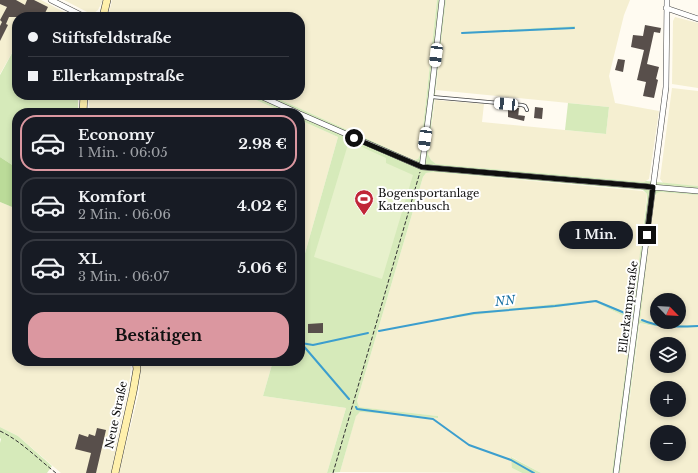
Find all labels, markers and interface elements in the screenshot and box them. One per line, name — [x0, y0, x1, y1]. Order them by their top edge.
text: Stiftsfeldstraße — [52, 28, 172, 47]
car — [429, 42, 443, 68]
text: Ellerkampstraße — [52, 66, 184, 85]
car — [494, 97, 518, 111]
icon: car — [30, 125, 66, 161]
text: Economy — [78, 125, 155, 144]
car — [417, 126, 433, 152]
route start — [345, 129, 363, 147]
text: 2.98 € — [238, 134, 287, 153]
text: 1 Min. · 06:05 — [78, 144, 168, 161]
place label: Bogensportanlage Katzenbusch — [378, 186, 479, 213]
icon: car — [30, 187, 66, 223]
text: Komfort — [78, 187, 146, 206]
sports icon: Bogensportanlage Katzenbusch — [353, 188, 375, 216]
text: 4.02 € — [237, 196, 287, 215]
text: 2 Min. · 06:06 — [78, 206, 171, 223]
callout: 1 Min. — [559, 221, 633, 249]
text: 1 Min. — [575, 226, 617, 243]
route end — [638, 226, 656, 244]
icon: car — [30, 249, 66, 285]
text: XL — [78, 249, 102, 268]
text: 5.06 € — [238, 258, 287, 277]
street label: Ellerkampstraße — [615, 260, 641, 354]
text: 3 Min. · 06:07 — [78, 268, 169, 285]
water label: NN — [493, 292, 517, 309]
north arrow — [650, 293, 686, 329]
map controls — [650, 293, 686, 461]
button: Bestätigen — [28, 312, 289, 358]
button: layers — [650, 337, 686, 373]
street label: Neue Straße — [102, 380, 130, 450]
button: + — [650, 381, 686, 417]
button: − — [650, 425, 686, 461]

